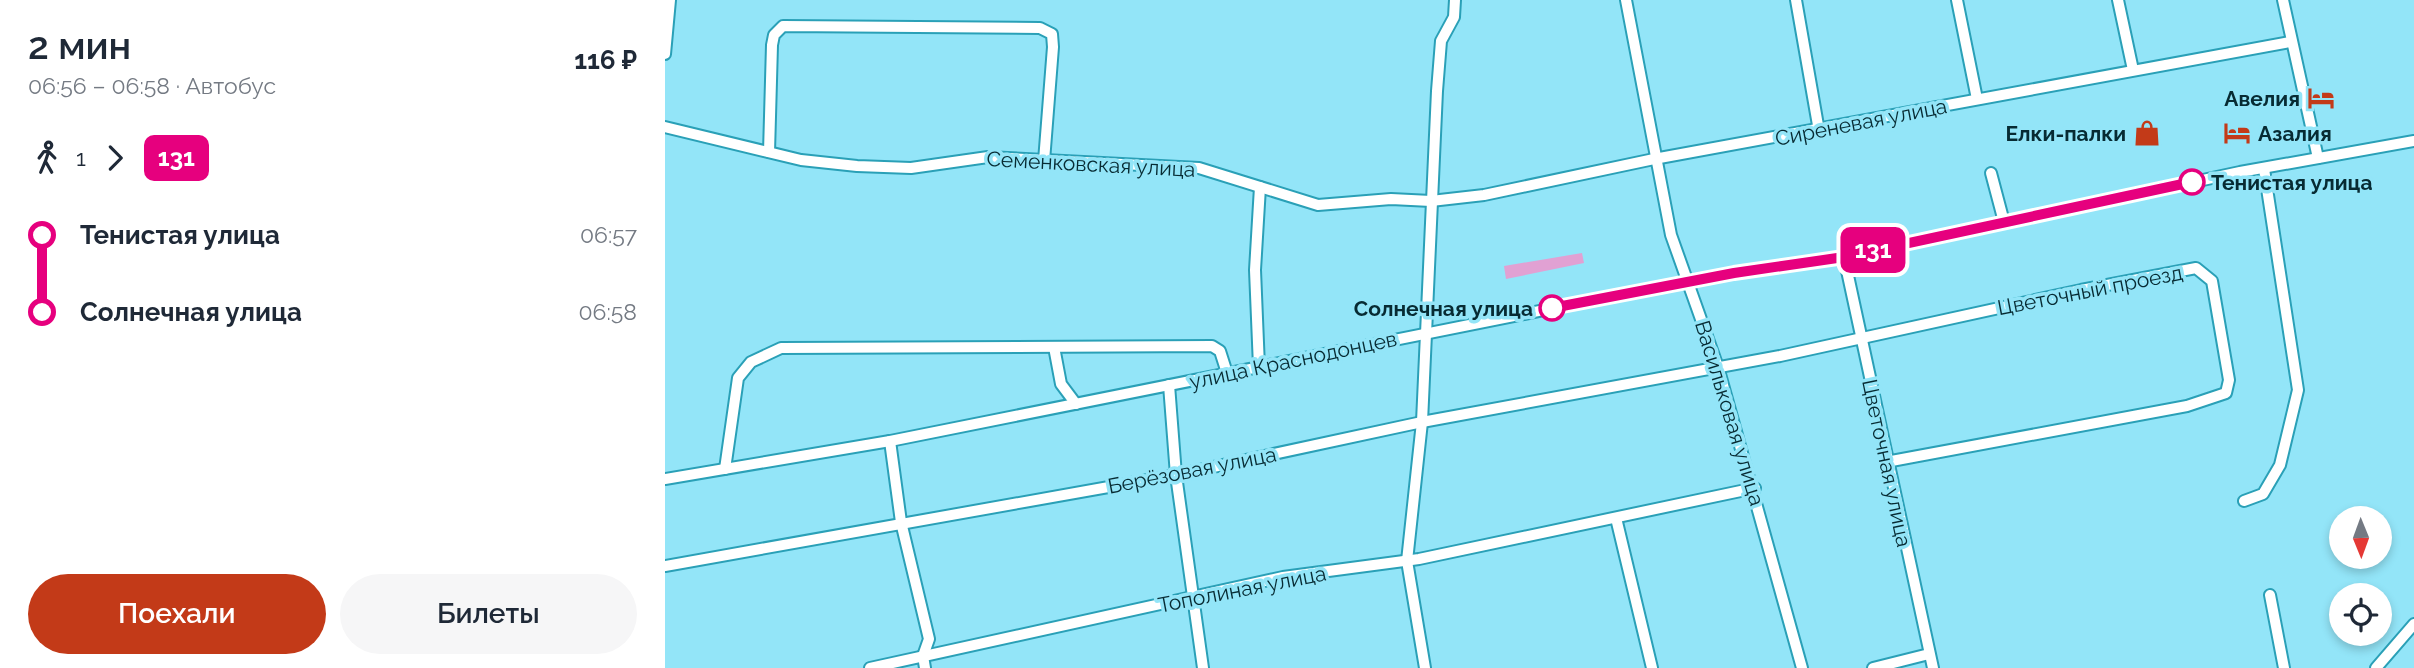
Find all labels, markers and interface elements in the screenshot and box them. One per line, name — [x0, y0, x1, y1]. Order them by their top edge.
text: 2 мин — [28, 23, 131, 68]
text: 116 ₽ — [574, 45, 637, 75]
text: 06:56 – 06:58 · Автобус — [28, 72, 276, 99]
hotel icon: Авелия — [2306, 83, 2336, 113]
place label: Авелия — [2224, 86, 2300, 111]
street label: Сиреневая улица — [1773, 93, 1949, 151]
shop icon: Елки-палки — [2132, 118, 2162, 148]
hotel icon: Азалия — [2222, 118, 2252, 148]
place label: Елки-палки — [2005, 121, 2126, 146]
place label: Азалия — [2258, 121, 2332, 146]
icon: walk — [28, 139, 66, 177]
icon: forward — [96, 139, 134, 177]
text: 131 — [158, 143, 195, 172]
text: 1 — [76, 144, 86, 171]
street label: Семенковская улица — [986, 146, 1196, 182]
marker: Тенистая улица — [2179, 169, 2205, 195]
place label: Тенистая улица — [2211, 170, 2372, 195]
text: Тенистая улица — [80, 220, 280, 250]
text: 06:57 — [580, 221, 637, 248]
line badge: 131 — [1833, 227, 1913, 273]
text: 131 — [1854, 235, 1892, 264]
street label: Цветочный проезд — [1995, 260, 2185, 320]
marker: Солнечная улица — [1539, 295, 1565, 321]
place label: Солнечная улица — [1354, 296, 1533, 321]
text: Солнечная улица — [80, 297, 302, 327]
text: 06:58 — [579, 298, 637, 325]
street label: Васильковая улица — [1690, 317, 1770, 509]
street label: улица Краснодонцев — [1187, 326, 1399, 394]
street label: Цветочная улица — [1857, 377, 1917, 549]
street label: Берёзовая улица — [1106, 441, 1278, 499]
north arrow — [2329, 506, 2392, 569]
map controls — [2329, 506, 2392, 646]
street label: Тополиная улица — [1156, 560, 1328, 618]
button: Поехали — [28, 574, 326, 654]
button: Билеты — [340, 574, 637, 654]
button: locate — [2329, 583, 2392, 646]

